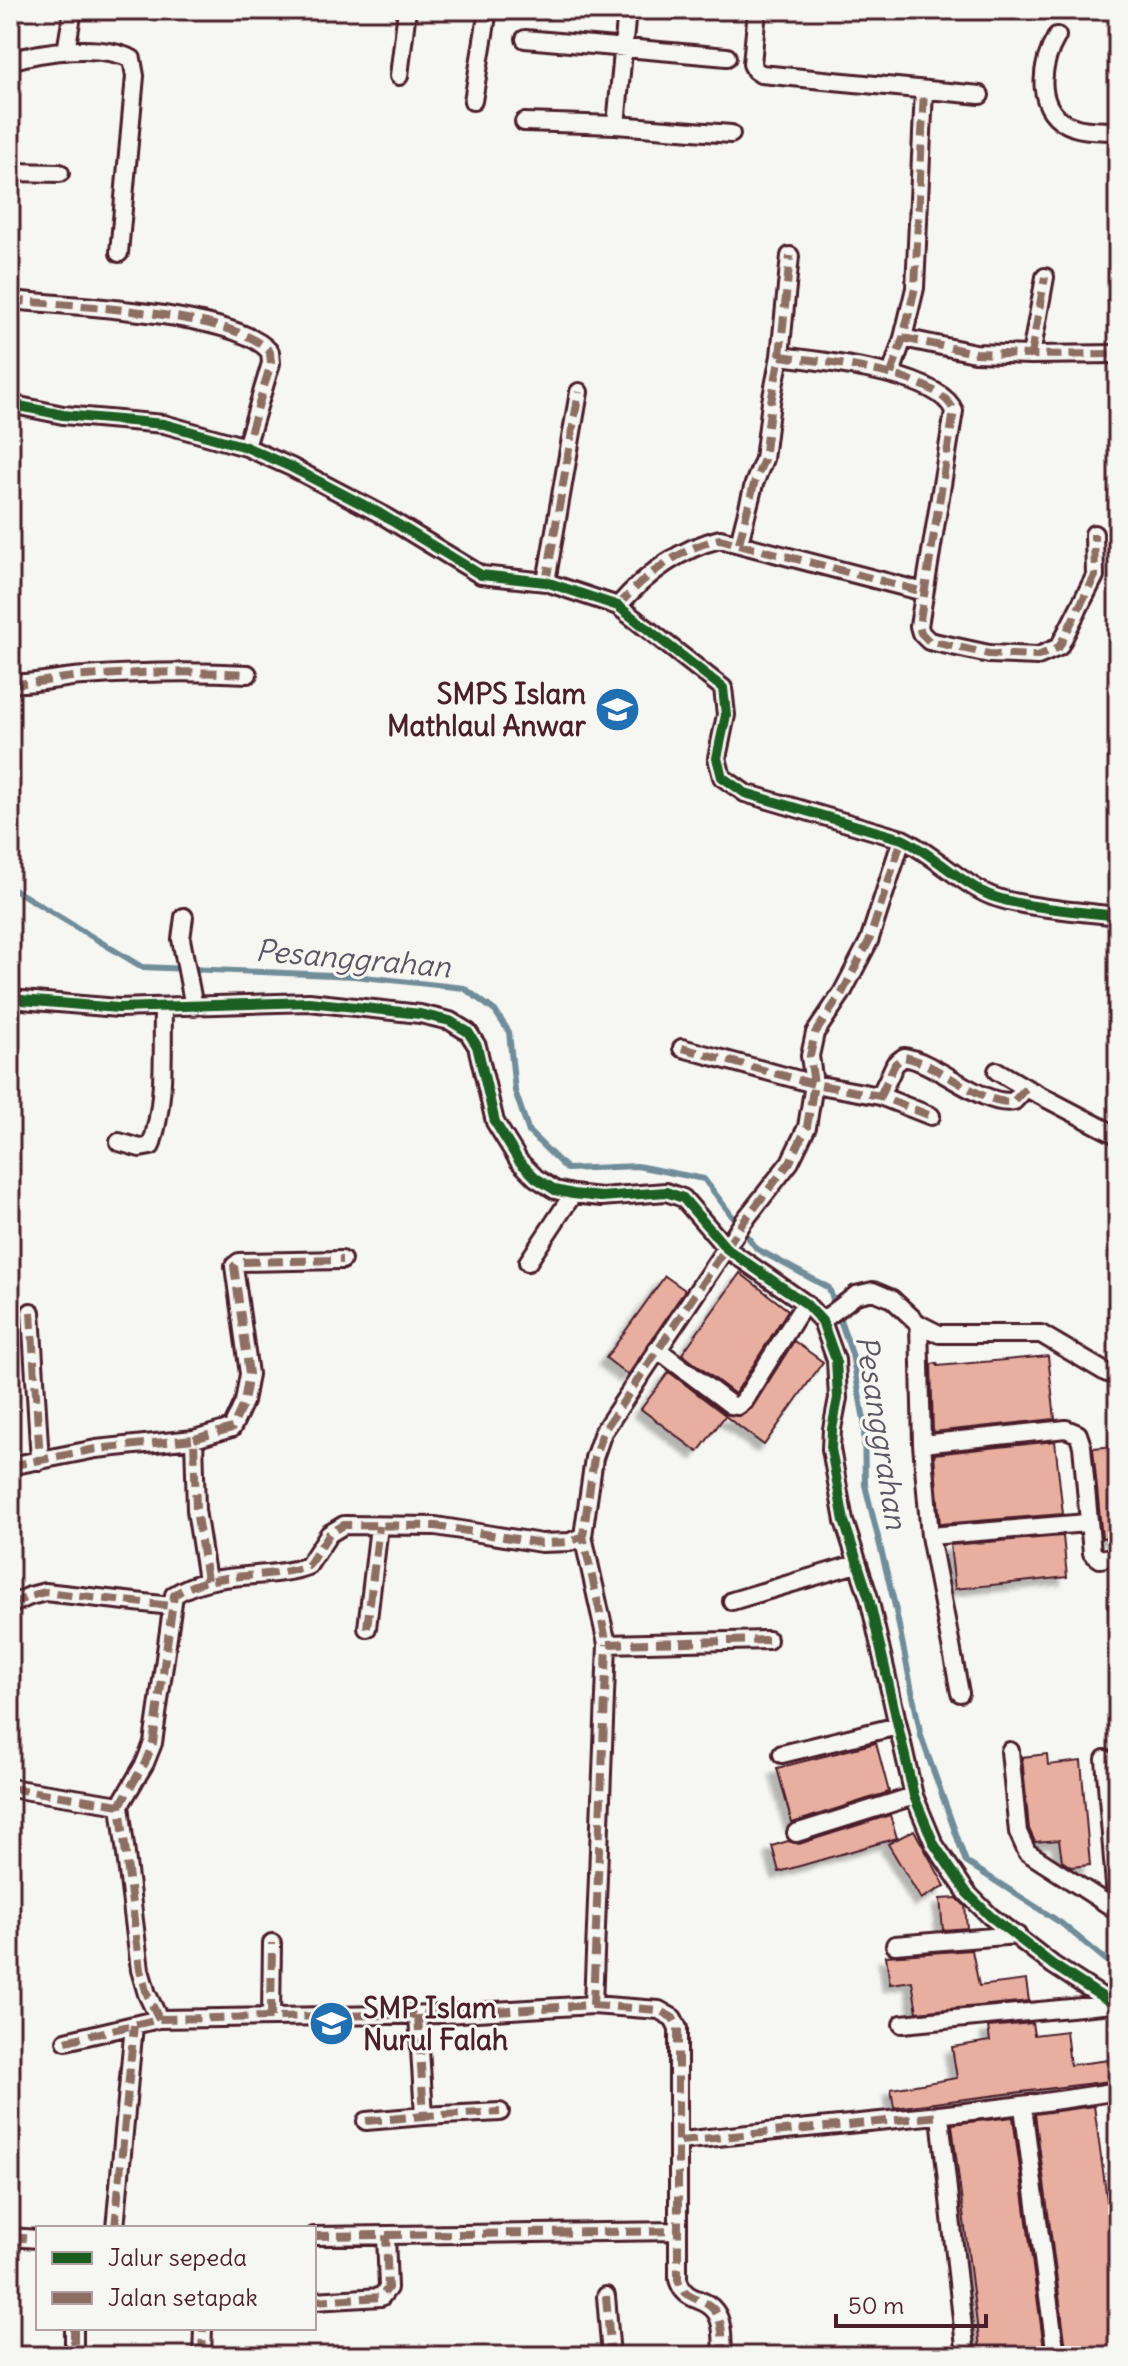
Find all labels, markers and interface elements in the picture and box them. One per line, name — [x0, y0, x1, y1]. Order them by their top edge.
place label: SMPS Islam Mathlaul Anwar — [387, 676, 587, 744]
school or university icon: SMPS Islam Mathlaul Anwar — [593, 686, 641, 734]
water label: Pesanggrahan — [254, 931, 453, 986]
water label: Pesanggrahan — [848, 1332, 916, 1532]
place label: SMP Islam Nurul Falah — [363, 1990, 508, 2058]
school or university icon: SMP Islam Nurul Falah — [308, 2000, 356, 2048]
legend — [36, 2226, 316, 2330]
text: Jalur sepeda — [108, 2242, 247, 2272]
scale bar — [836, 2278, 986, 2328]
text: Jalan setapak — [108, 2282, 258, 2312]
text: 50 m — [848, 2290, 904, 2320]

